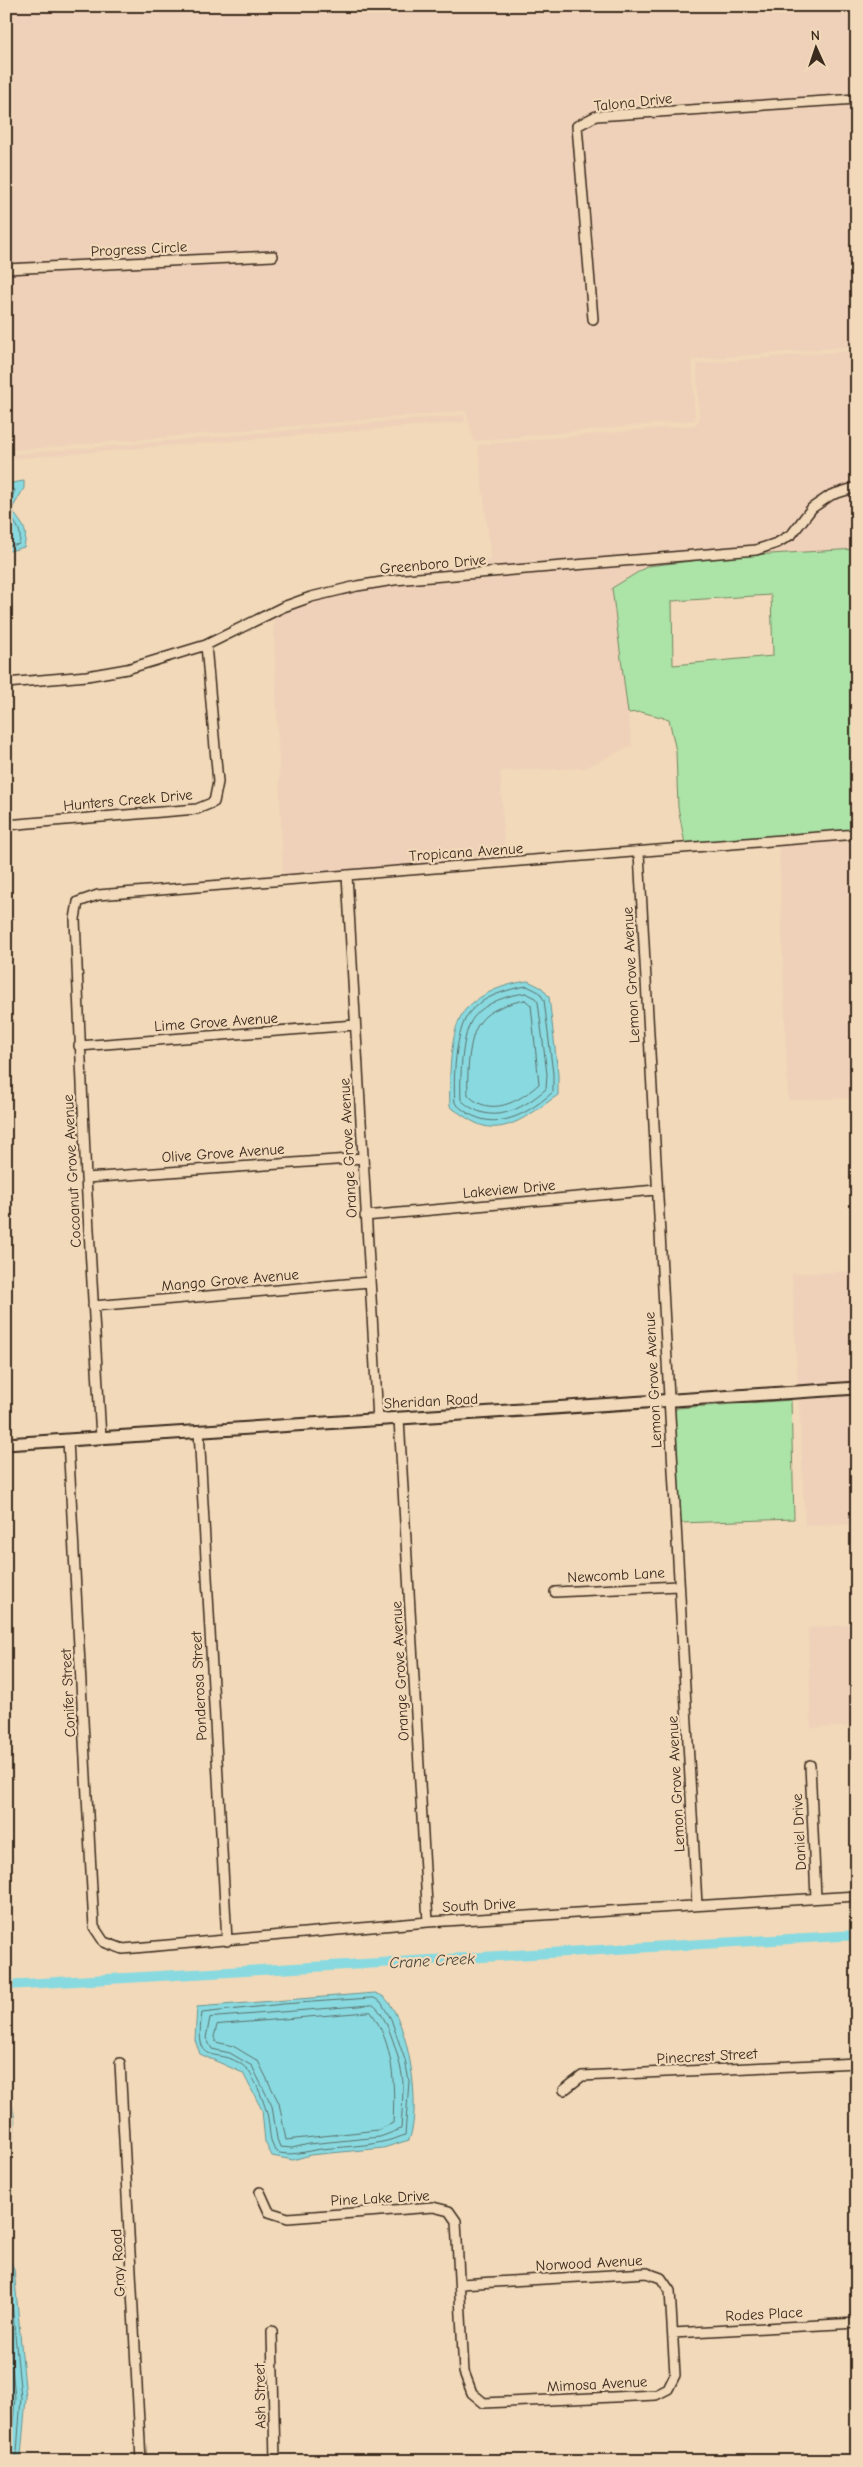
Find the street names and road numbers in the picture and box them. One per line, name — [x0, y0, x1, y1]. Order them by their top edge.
street label: Talona Drive — [593, 89, 674, 115]
street label: Progress Circle — [90, 237, 188, 261]
street label: Greenboro Drive — [379, 550, 487, 578]
street label: Hunters Creek Drive — [63, 785, 194, 815]
street label: Tropicana Avenue — [408, 839, 524, 865]
street label: Lemon Grove Avenue — [618, 906, 644, 1044]
street label: Lime Grove Avenue — [153, 1009, 279, 1035]
street label: Orange Grove Avenue — [335, 1077, 361, 1218]
street label: Cocoanut Grove Avenue — [59, 1093, 85, 1248]
street label: Olive Grove Avenue — [161, 1140, 286, 1166]
street label: Lakeview Drive — [462, 1176, 557, 1202]
street label: Mango Grove Avenue — [161, 1265, 300, 1295]
street label: Lemon Grove Avenue — [640, 1311, 666, 1449]
street label: Sheridan Road — [383, 1390, 479, 1412]
street label: Newcomb Lane — [567, 1563, 666, 1587]
street label: Orange Grove Avenue — [387, 1600, 413, 1741]
street label: Ponderosa Street — [187, 1630, 211, 1741]
street label: Conifer Street — [57, 1647, 79, 1738]
street label: Lemon Grove Avenue — [663, 1715, 689, 1853]
street label: Daniel Drive — [788, 1793, 810, 1871]
street label: South Drive — [442, 1894, 517, 1916]
street label: Pinecrest Street — [656, 2044, 759, 2068]
street label: Pine Lake Drive — [330, 2186, 431, 2210]
street label: Gray Road — [107, 2228, 129, 2298]
street label: Norwood Avenue — [535, 2251, 643, 2275]
street label: Rodes Place — [725, 2303, 804, 2325]
street label: Ash Street — [250, 2362, 270, 2429]
street label: Mimosa Avenue — [546, 2372, 648, 2396]

